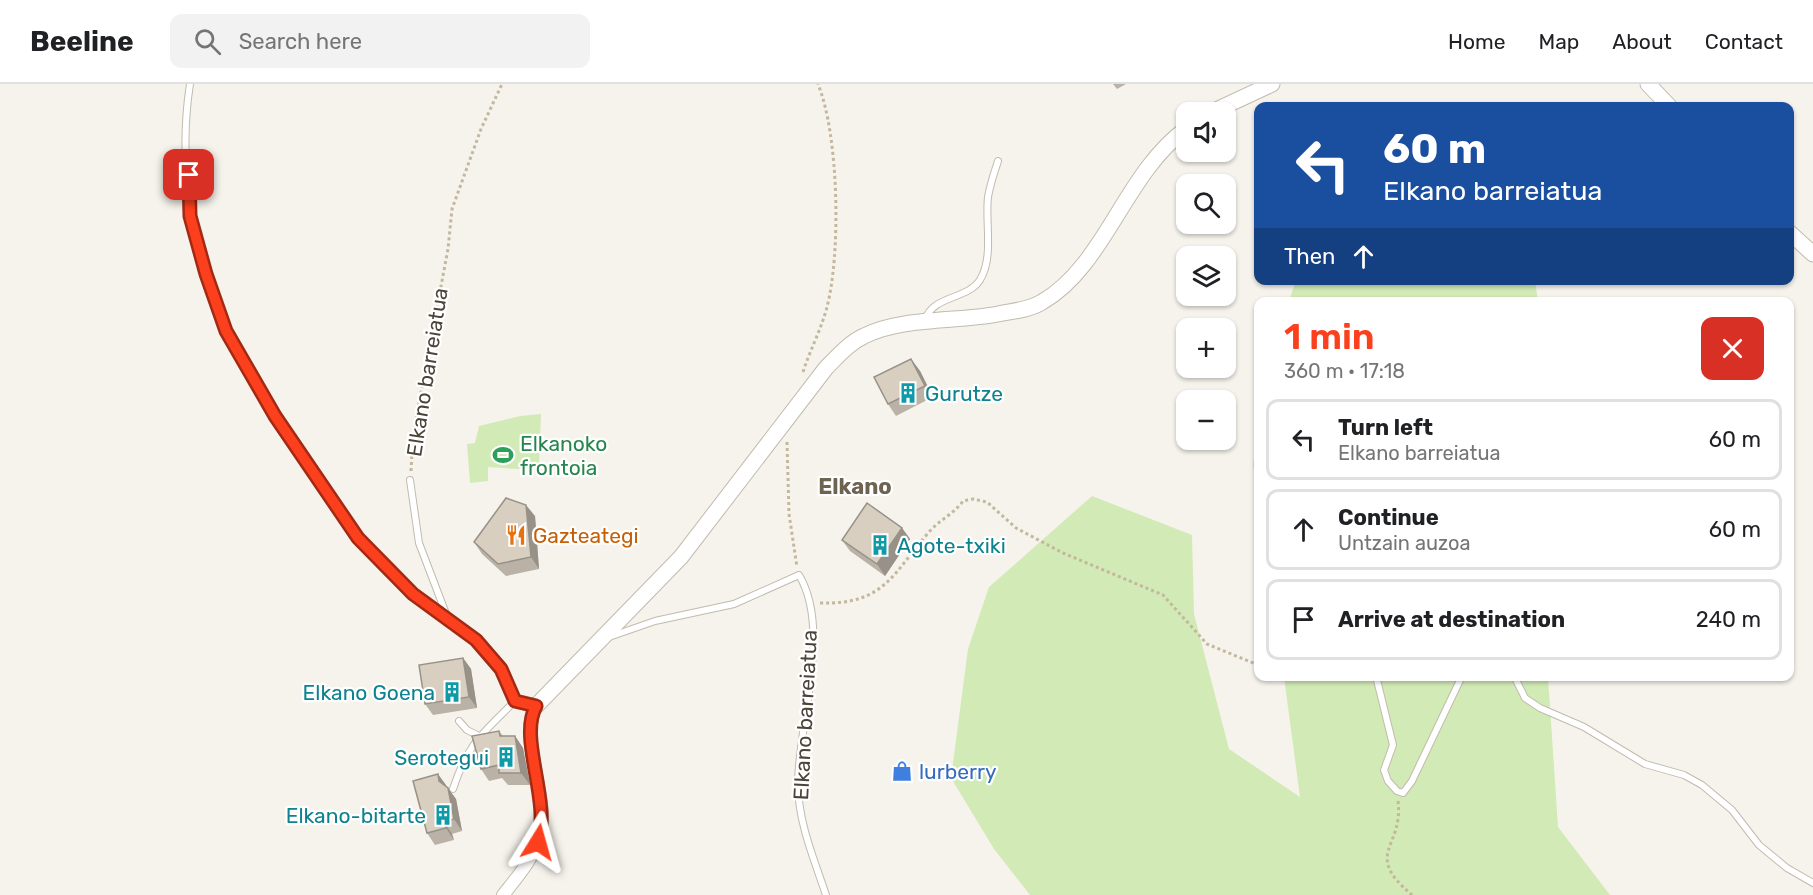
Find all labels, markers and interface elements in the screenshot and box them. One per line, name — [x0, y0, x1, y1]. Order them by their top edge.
search box — [170, 14, 590, 68]
text: Beeline — [30, 25, 134, 58]
icon: search — [191, 25, 224, 58]
text: Search here — [239, 28, 362, 55]
text: Home — [1448, 29, 1505, 54]
text: Map — [1538, 29, 1579, 54]
text: About — [1612, 29, 1672, 54]
text: Contact — [1705, 29, 1783, 54]
map controls — [1176, 102, 1236, 450]
button: sound — [1176, 102, 1236, 162]
text: 60 m — [1383, 124, 1486, 174]
icon: left — [1284, 126, 1362, 204]
pin — [163, 149, 214, 200]
icon: arrive — [172, 158, 205, 191]
button: search — [1176, 174, 1236, 234]
text: Elkano barreiatua — [1383, 175, 1602, 207]
icon: ahead — [1347, 240, 1380, 273]
text: Then — [1284, 243, 1335, 270]
button: layers — [1176, 246, 1236, 306]
street label: Elkano barreiatua — [401, 286, 453, 458]
text: 1 min — [1284, 315, 1375, 358]
button: close — [1701, 317, 1764, 380]
button: + — [1176, 318, 1236, 378]
text: 360 m · 17:18 — [1284, 359, 1405, 383]
building icon: Gurutze — [896, 381, 920, 405]
place label: Gurutze — [925, 381, 1003, 406]
button: − — [1176, 390, 1236, 450]
text: Turn left — [1338, 414, 1433, 441]
icon: left — [1287, 423, 1320, 456]
text: 60 m — [1709, 426, 1761, 453]
place label: Elkanoko frontoia — [520, 431, 607, 480]
text: Elkano barreiatua — [1338, 441, 1500, 465]
sports icon: Elkanoko frontoia — [491, 443, 515, 467]
district label: Elkano — [818, 473, 892, 500]
text: Continue — [1338, 504, 1439, 531]
icon: ahead — [1287, 513, 1320, 546]
text: 60 m — [1709, 516, 1761, 543]
restaurant icon: Gazteategi — [504, 523, 528, 547]
place label: Gazteategi — [533, 523, 639, 548]
text: Untzain auzoa — [1338, 531, 1471, 555]
building icon: Agote-txiki — [868, 533, 892, 557]
place label: Agote-txiki — [897, 533, 1006, 558]
icon: arrive — [1287, 603, 1320, 636]
text: Arrive at destination — [1338, 606, 1565, 633]
text: 240 m — [1696, 606, 1761, 633]
street label: Elkano barreiatua — [788, 629, 822, 801]
place label: Elkano Goena — [303, 680, 435, 705]
building icon: Elkano Goena — [440, 680, 464, 704]
place label: Serotegui — [394, 745, 489, 770]
building icon: Serotegui — [494, 745, 518, 769]
shop icon: lurberry — [890, 759, 914, 783]
place label: lurberry — [919, 759, 997, 784]
place label: Elkano-bitarte — [286, 803, 426, 828]
building icon: Elkano-bitarte — [431, 803, 455, 827]
position arrow — [506, 810, 570, 874]

